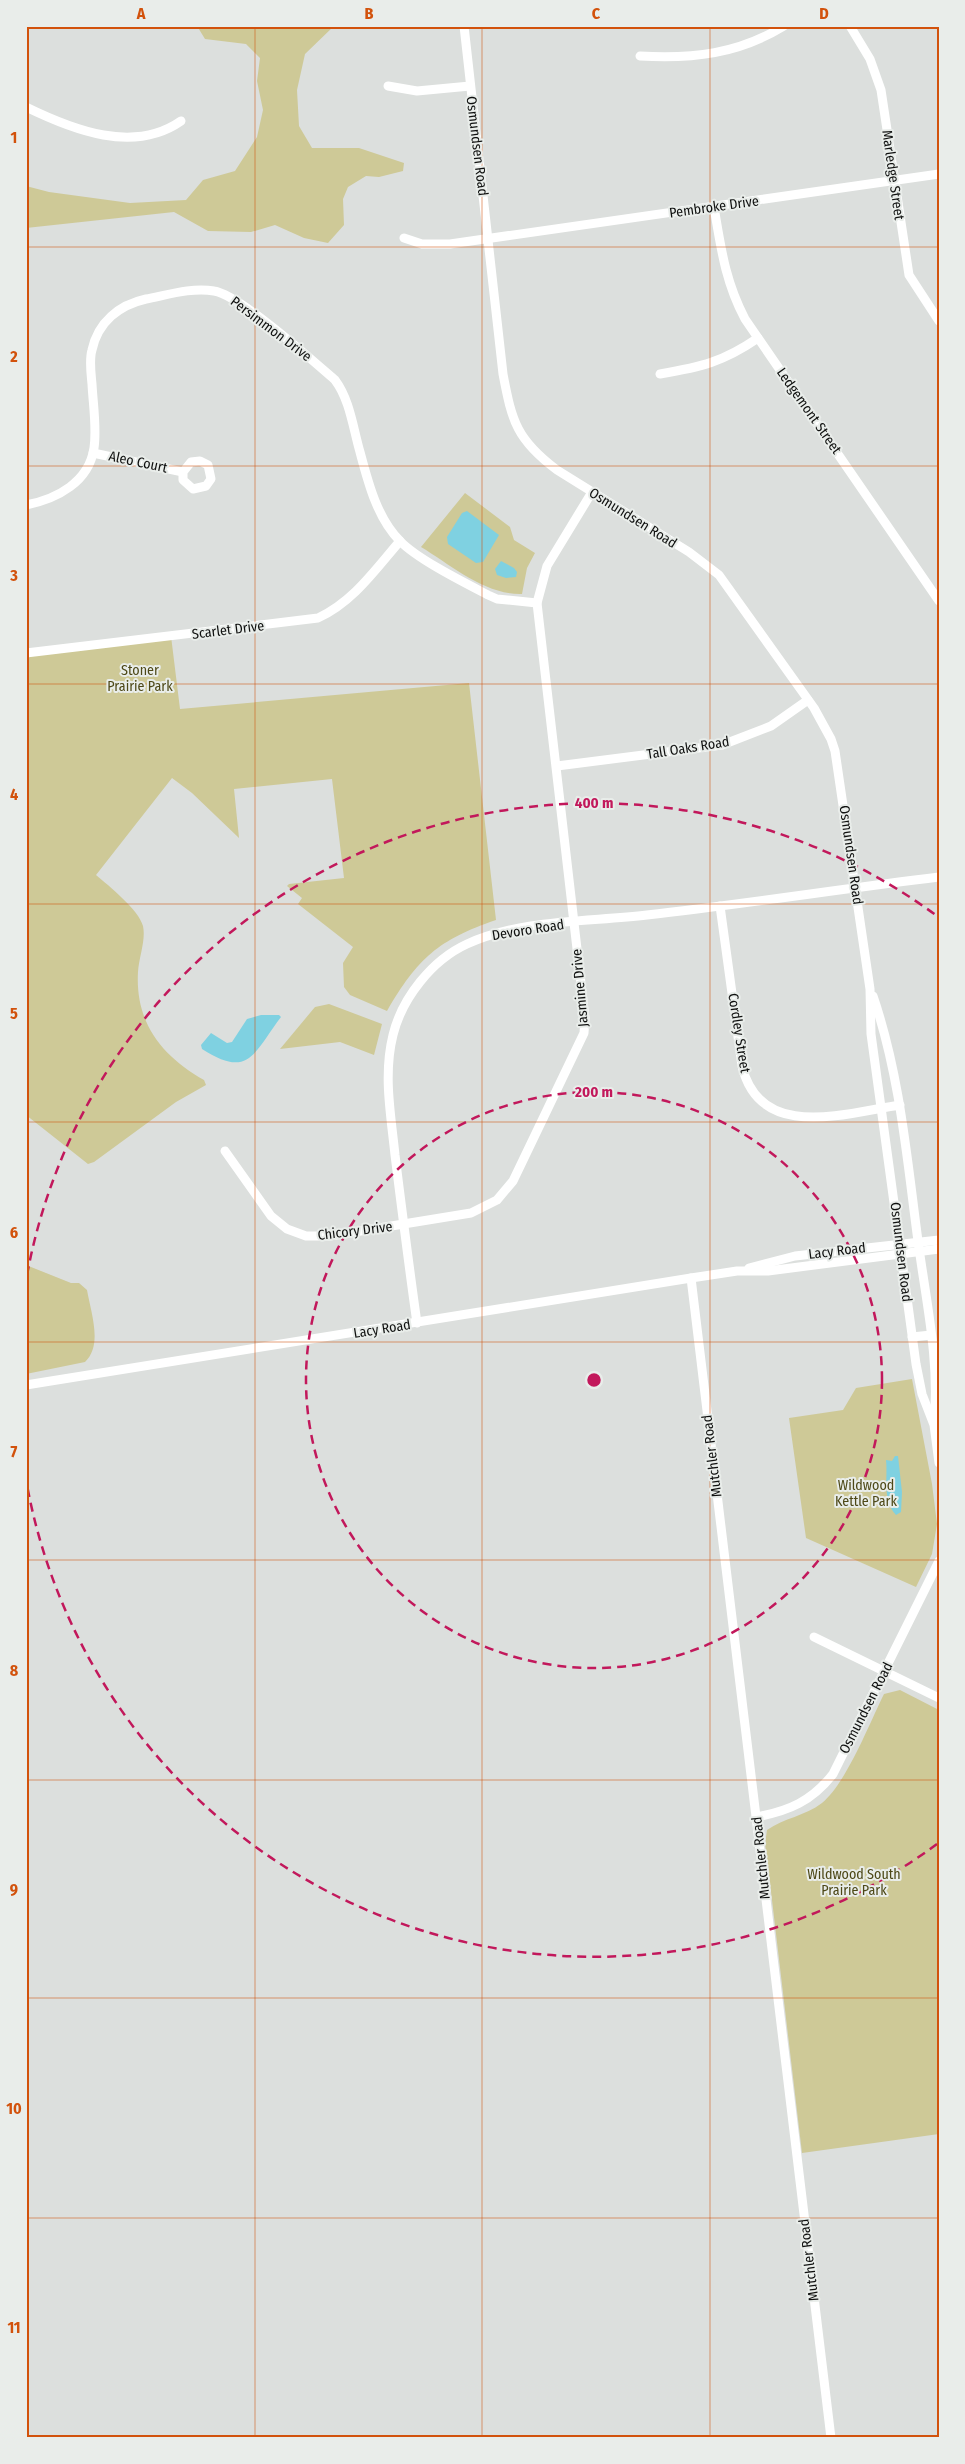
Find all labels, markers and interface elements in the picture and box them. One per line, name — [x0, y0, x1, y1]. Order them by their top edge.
text: A — [136, 4, 146, 23]
text: B — [365, 4, 374, 23]
text: C — [592, 4, 601, 23]
text: D — [819, 4, 829, 23]
street label: Osmundsen Road — [462, 95, 492, 197]
text: 1 — [11, 128, 17, 147]
street label: Marledge Street — [878, 129, 908, 222]
street label: Pembroke Drive — [668, 192, 760, 222]
street label: Persimmon Drive — [227, 293, 315, 365]
text: 2 — [9, 347, 18, 366]
street label: Ledgemont Street — [773, 365, 845, 458]
street label: Aleo Court — [107, 447, 169, 477]
street label: Osmundsen Road — [586, 484, 680, 552]
text: 3 — [9, 566, 18, 585]
street label: Scarlet Drive — [191, 617, 265, 643]
park label: Stoner Prairie Park — [107, 662, 173, 695]
street label: Tall Oaks Road — [645, 733, 731, 763]
text: 4 — [10, 785, 18, 804]
text: 400 m — [575, 794, 613, 812]
street label: Osmundsen Road — [836, 804, 866, 906]
street label: Devoro Road — [491, 916, 565, 944]
street label: Jasmine Drive — [568, 948, 592, 1028]
street label: Cordley Street — [724, 992, 754, 1075]
text: 5 — [10, 1004, 18, 1023]
text: 200 m — [574, 1083, 613, 1101]
street label: Osmundsen Road — [886, 1201, 916, 1303]
street label: Chicory Drive — [317, 1218, 393, 1244]
text: 6 — [10, 1223, 18, 1242]
street label: Lacy Road — [807, 1239, 867, 1263]
street label: Lacy Road — [352, 1316, 412, 1342]
centre of rings — [585, 1371, 603, 1389]
street label: Mutchler Road — [699, 1414, 725, 1498]
text: 7 — [11, 1442, 18, 1461]
park label: Wildwood Kettle Park — [835, 1477, 897, 1510]
street label: Osmundsen Road — [836, 1659, 896, 1757]
text: 8 — [10, 1661, 19, 1680]
street label: Mutchler Road — [748, 1816, 774, 1900]
park label: Wildwood South Prairie Park — [807, 1866, 901, 1899]
text: 9 — [10, 1880, 18, 1899]
text: 10 — [6, 2099, 22, 2118]
street label: Mutchler Road — [796, 2218, 822, 2302]
text: 11 — [7, 2318, 21, 2337]

